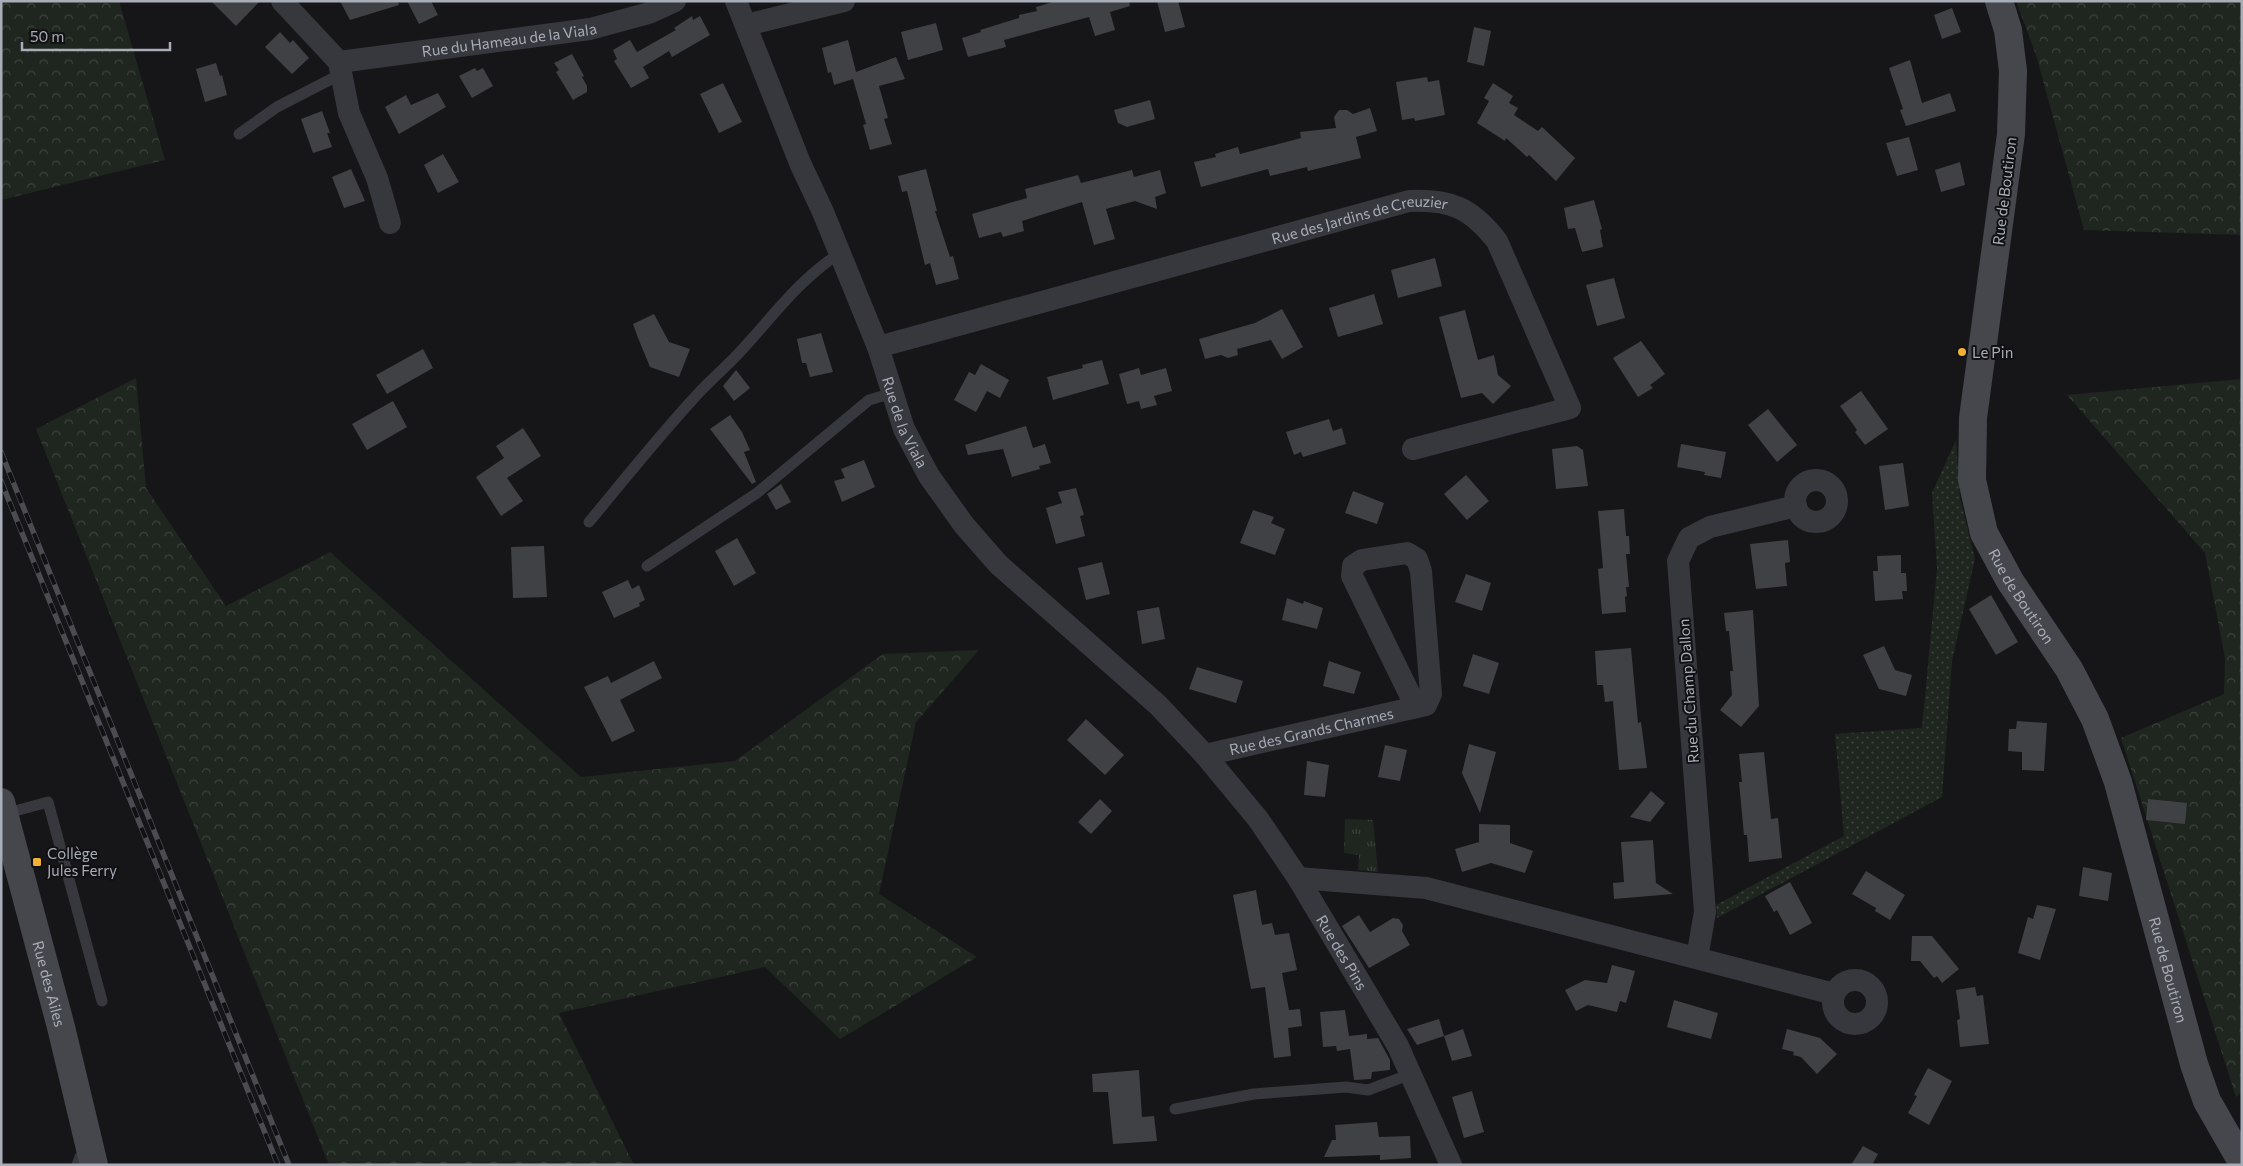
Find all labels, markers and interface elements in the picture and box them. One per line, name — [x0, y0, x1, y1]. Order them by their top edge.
street label: Rue du Hameau de la Viala — [421, 19, 599, 60]
scale bar — [22, 20, 170, 52]
text: 50 m — [30, 27, 64, 45]
street label: Rue de Boutiron — [1988, 136, 2020, 246]
street label: Rue des Jardins de Creuzier — [1269, 192, 1450, 247]
place label: Le Pin — [1972, 343, 2013, 361]
marker: Le Pin — [1956, 346, 1968, 358]
street label: Rue de la Viala — [879, 374, 932, 471]
street label: Rue de Boutiron — [1985, 545, 2058, 647]
street label: Rue du Champ Dallon — [1674, 618, 1702, 764]
street label: Rue des Grands Charmes — [1228, 704, 1395, 758]
place label: Collège Jules Ferry — [47, 844, 117, 879]
marker: Collège Jules Ferry — [31, 856, 43, 868]
street label: Rue des Pins — [1313, 912, 1372, 993]
street label: Rue de Boutiron — [2146, 915, 2191, 1025]
street label: Rue des Ailes — [29, 939, 70, 1029]

